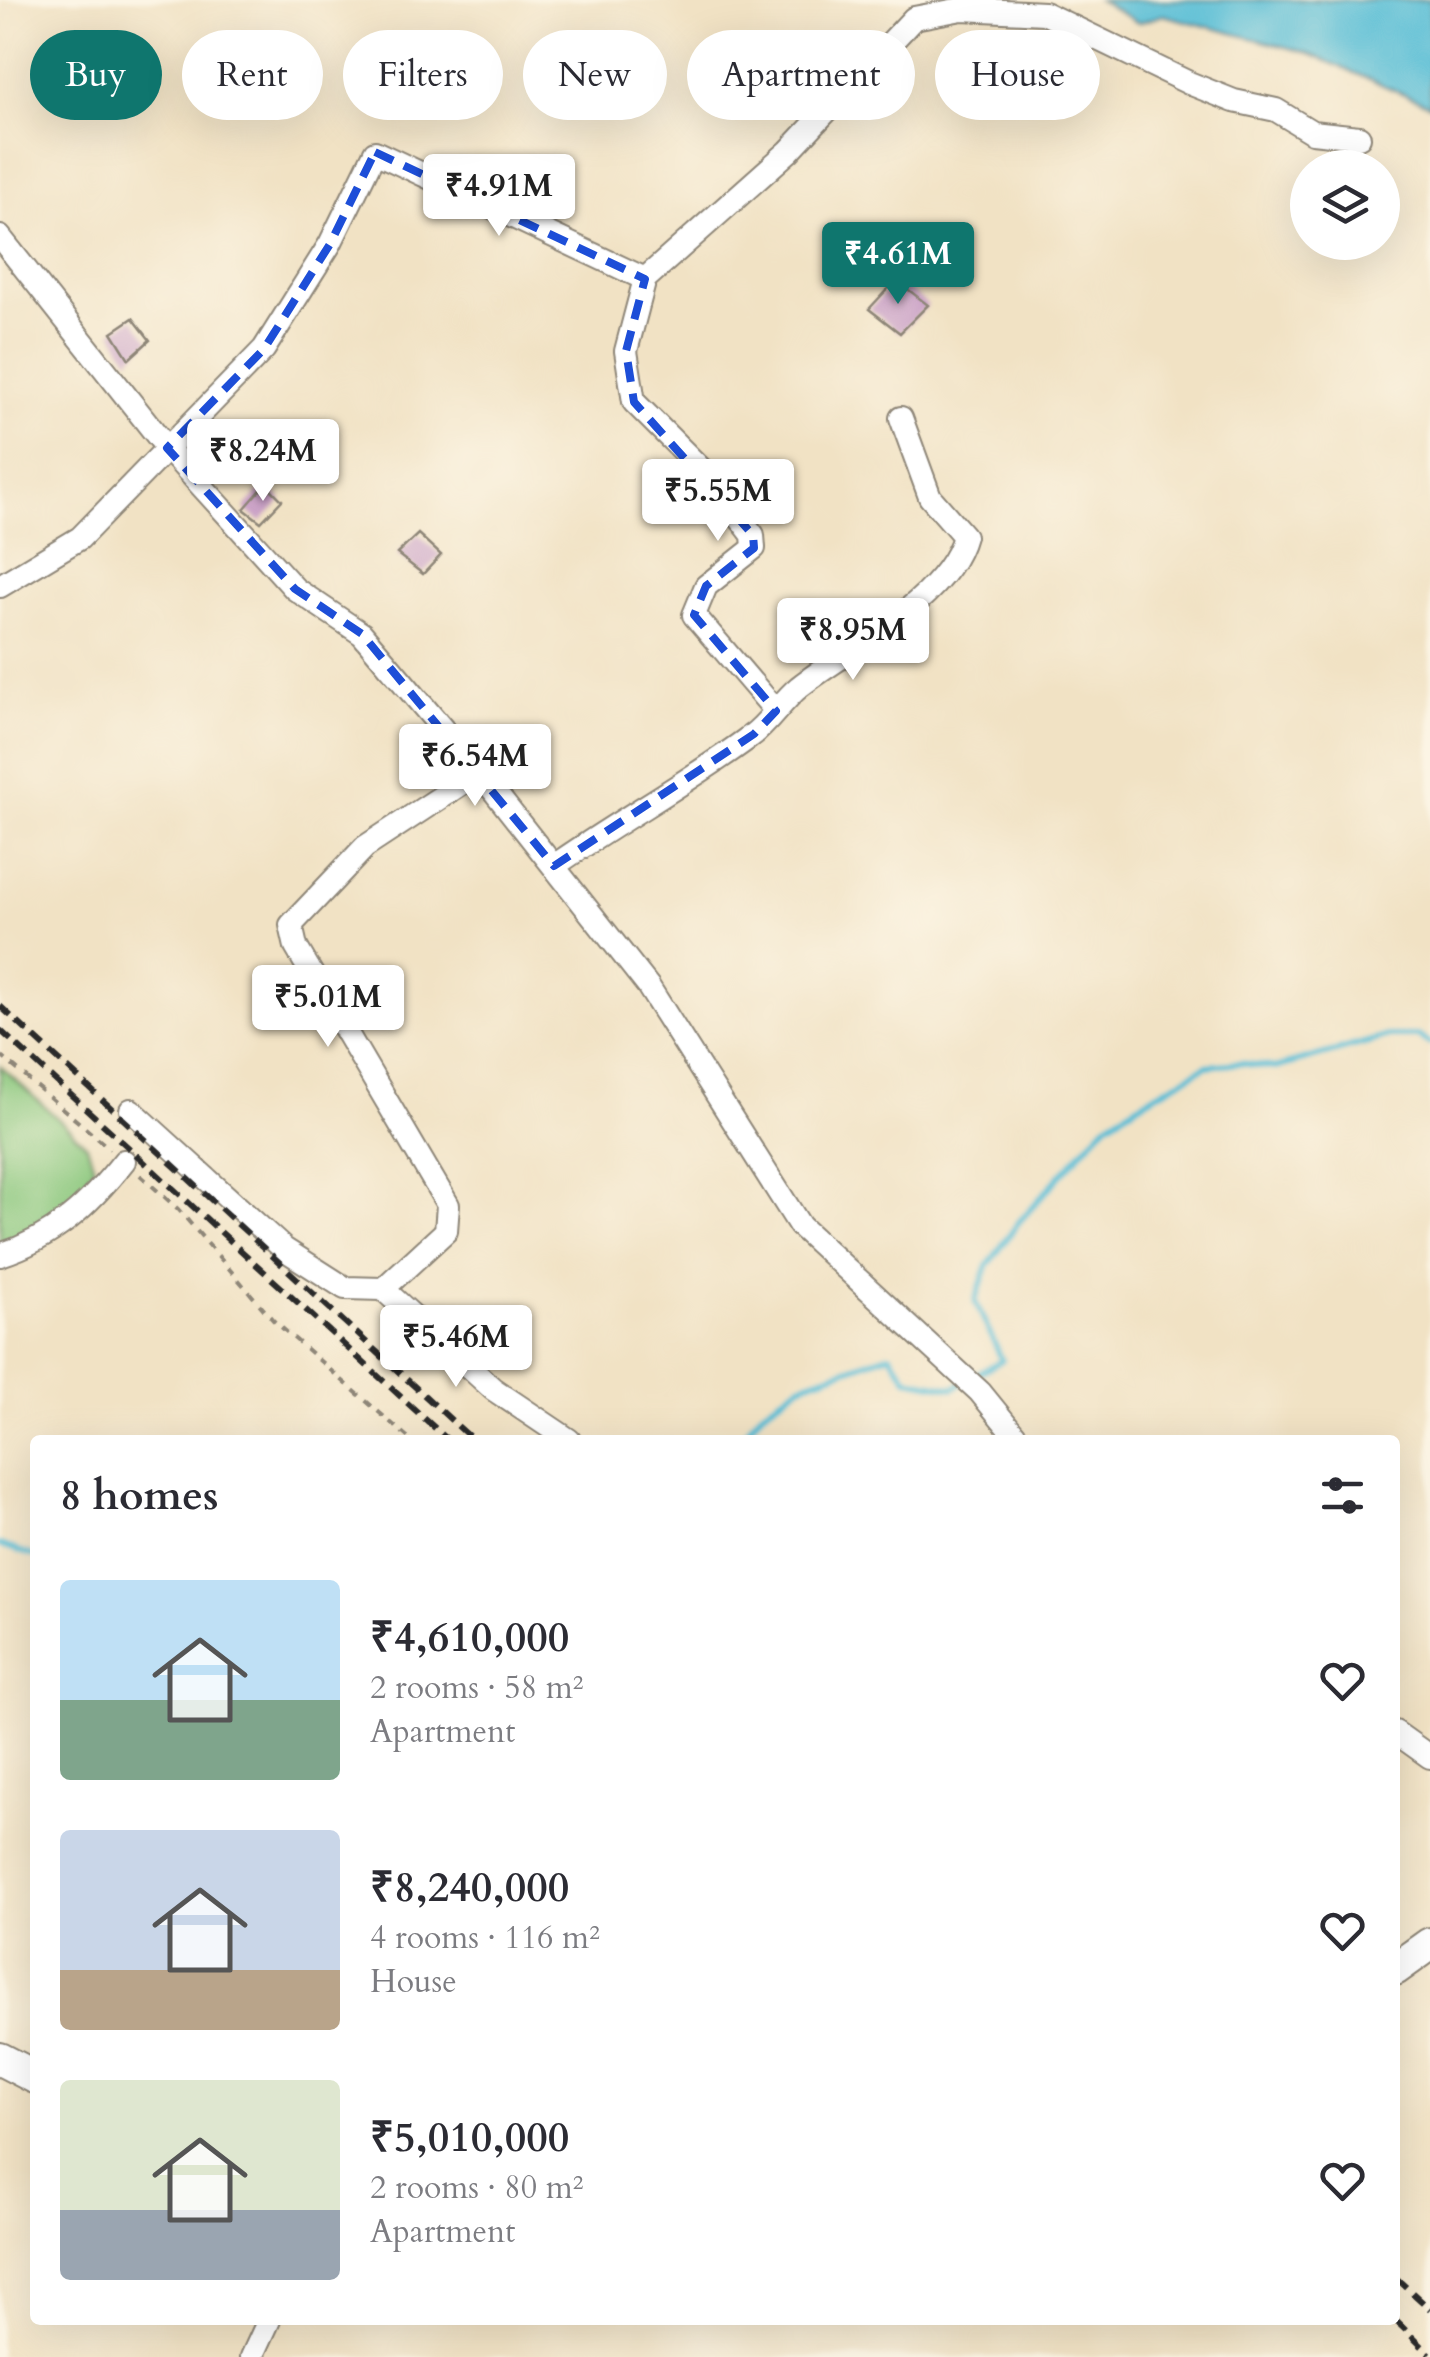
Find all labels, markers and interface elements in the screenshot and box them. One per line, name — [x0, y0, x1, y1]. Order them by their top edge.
chip: Buy — [30, 30, 162, 120]
chip: Rent — [182, 30, 323, 120]
chip: Filters — [343, 30, 503, 120]
chip: New — [523, 30, 667, 120]
chip: Apartment — [687, 30, 915, 120]
chip: House — [935, 30, 1100, 120]
map controls — [1290, 150, 1400, 260]
button: layers — [1290, 150, 1400, 260]
pin: ₹4.91M — [418, 154, 580, 239]
text: ₹4.91M — [445, 164, 553, 208]
pin: ₹4.61M — [817, 222, 979, 307]
text: ₹4.61M — [844, 232, 952, 276]
pin: ₹8.24M — [182, 419, 344, 504]
text: ₹8.24M — [209, 429, 317, 473]
pin: ₹5.55M — [637, 459, 799, 544]
text: ₹5.55M — [664, 469, 772, 513]
pin: ₹8.95M — [772, 598, 934, 683]
text: ₹8.95M — [799, 608, 907, 652]
pin: ₹6.54M — [394, 724, 556, 809]
text: ₹6.54M — [421, 734, 529, 778]
pin: ₹5.01M — [247, 965, 409, 1050]
text: ₹5.01M — [274, 975, 382, 1019]
pin: ₹5.46M — [375, 1305, 537, 1390]
text: ₹5.46M — [402, 1315, 510, 1359]
text: 8 homes — [60, 1467, 218, 1524]
icon: filters — [1315, 1468, 1370, 1523]
text: ₹4,610,000 — [370, 1609, 569, 1666]
icon: home — [140, 1620, 260, 1740]
icon: heart — [1315, 1653, 1370, 1708]
text: 2 rooms · 58 m² — [370, 1666, 583, 1710]
text: Apartment — [370, 1710, 515, 1754]
text: ₹8,240,000 — [370, 1859, 569, 1916]
icon: home — [140, 1870, 260, 1990]
icon: heart — [1315, 1903, 1370, 1958]
text: 4 rooms · 116 m² — [370, 1916, 600, 1960]
text: House — [370, 1960, 457, 2004]
text: ₹5,010,000 — [370, 2109, 569, 2166]
icon: home — [140, 2120, 260, 2240]
icon: heart — [1315, 2153, 1370, 2208]
text: 2 rooms · 80 m² — [370, 2166, 583, 2210]
text: Apartment — [370, 2210, 515, 2254]

